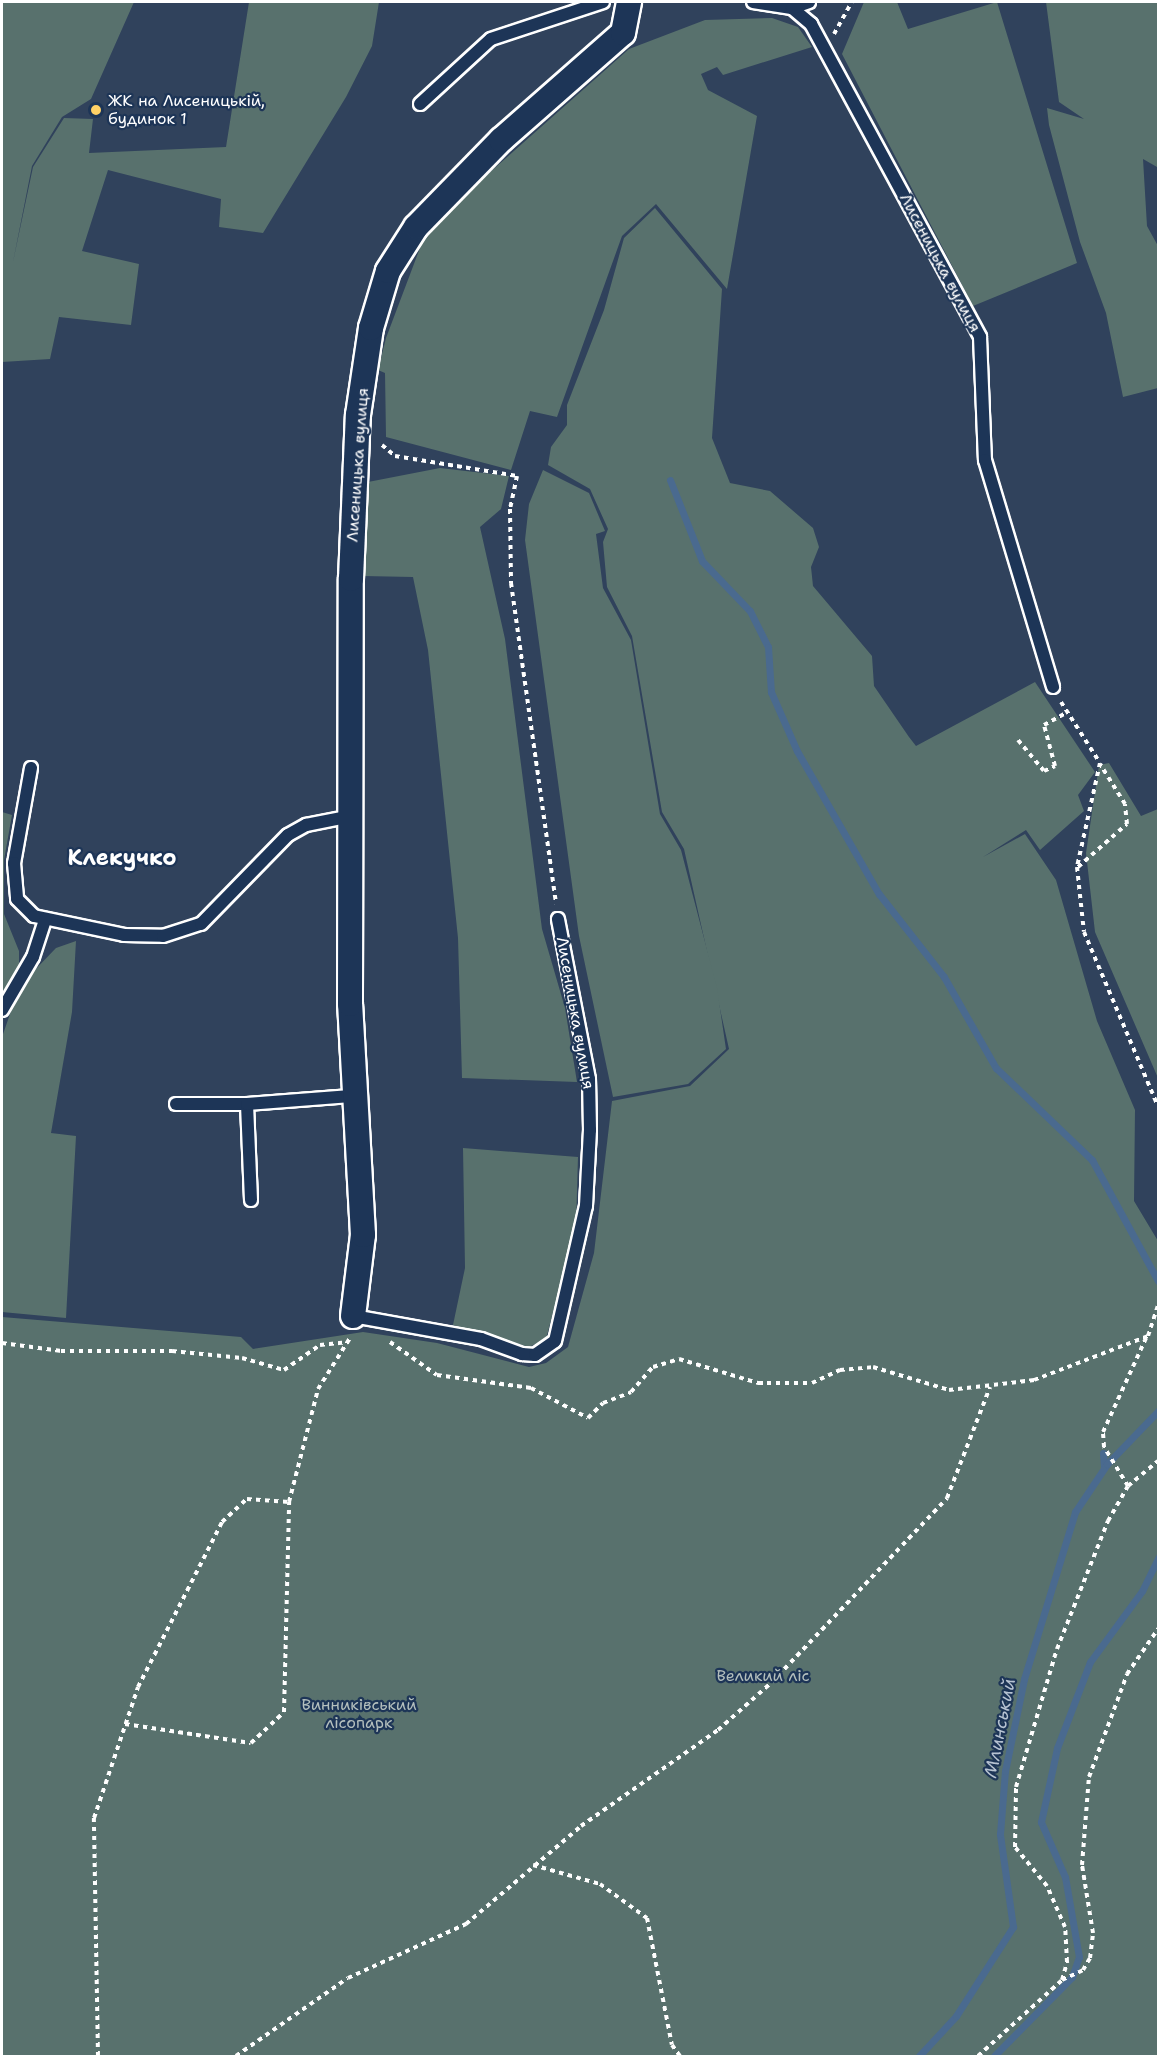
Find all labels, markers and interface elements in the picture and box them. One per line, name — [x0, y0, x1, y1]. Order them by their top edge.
place label: ЖК на Лисеницькій, будинок 1 — [108, 91, 265, 129]
marker: ЖК на Лисеницькій, будинок 1 — [89, 103, 103, 117]
street label: Лисеницька вулиця — [895, 190, 985, 336]
street label: Лисеницька вулиця — [343, 387, 373, 543]
district label: Клекучко — [67, 845, 177, 871]
street label: Лисеницька вулиця — [552, 935, 598, 1091]
park label: Великий ліс — [716, 1666, 810, 1686]
water label: Млинський — [980, 1676, 1020, 1780]
park label: Винниківський лісопарк — [301, 1695, 417, 1733]

